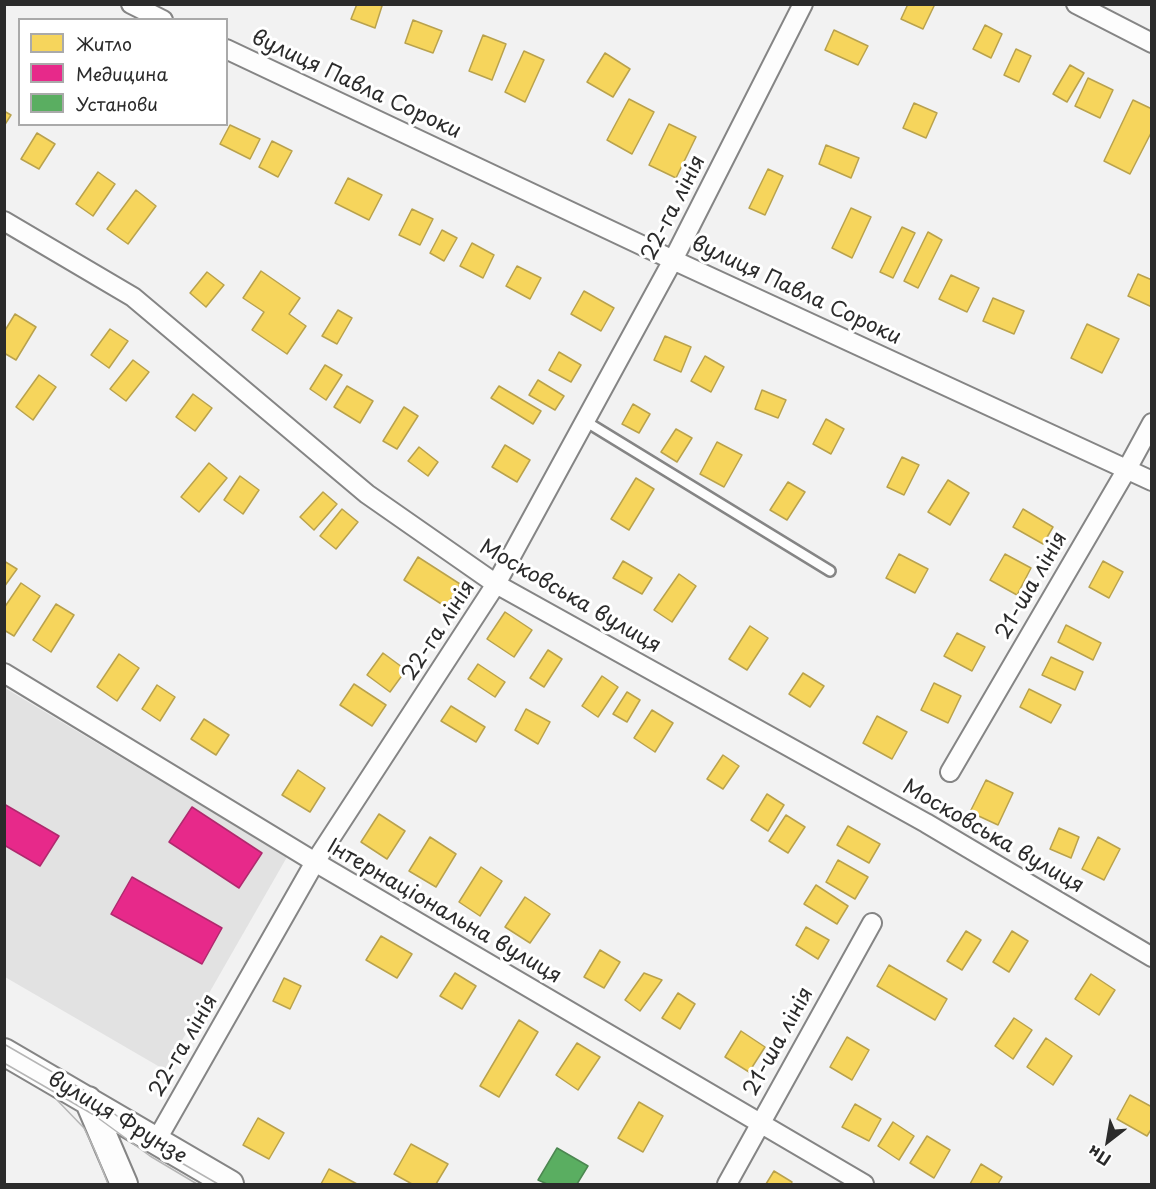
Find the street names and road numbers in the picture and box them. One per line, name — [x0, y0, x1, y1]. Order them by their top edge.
street label: вулиця Павла Сороки — [247, 25, 465, 145]
street label: 22-га лінія — [637, 151, 711, 265]
street label: вулиця Павла Сороки — [687, 231, 905, 351]
street label: 21-ша лінія — [991, 527, 1073, 645]
street label: Московська вулиця — [475, 535, 665, 659]
street label: 22-га лінія — [397, 576, 481, 686]
street label: Московська вулиця — [898, 775, 1088, 899]
street label: Інтернаціональна вулиця — [322, 834, 566, 990]
street label: 21-ша лінія — [739, 983, 819, 1101]
street label: 22-га лінія — [144, 990, 224, 1102]
street label: вулиця Фрунзе — [43, 1067, 191, 1169]

